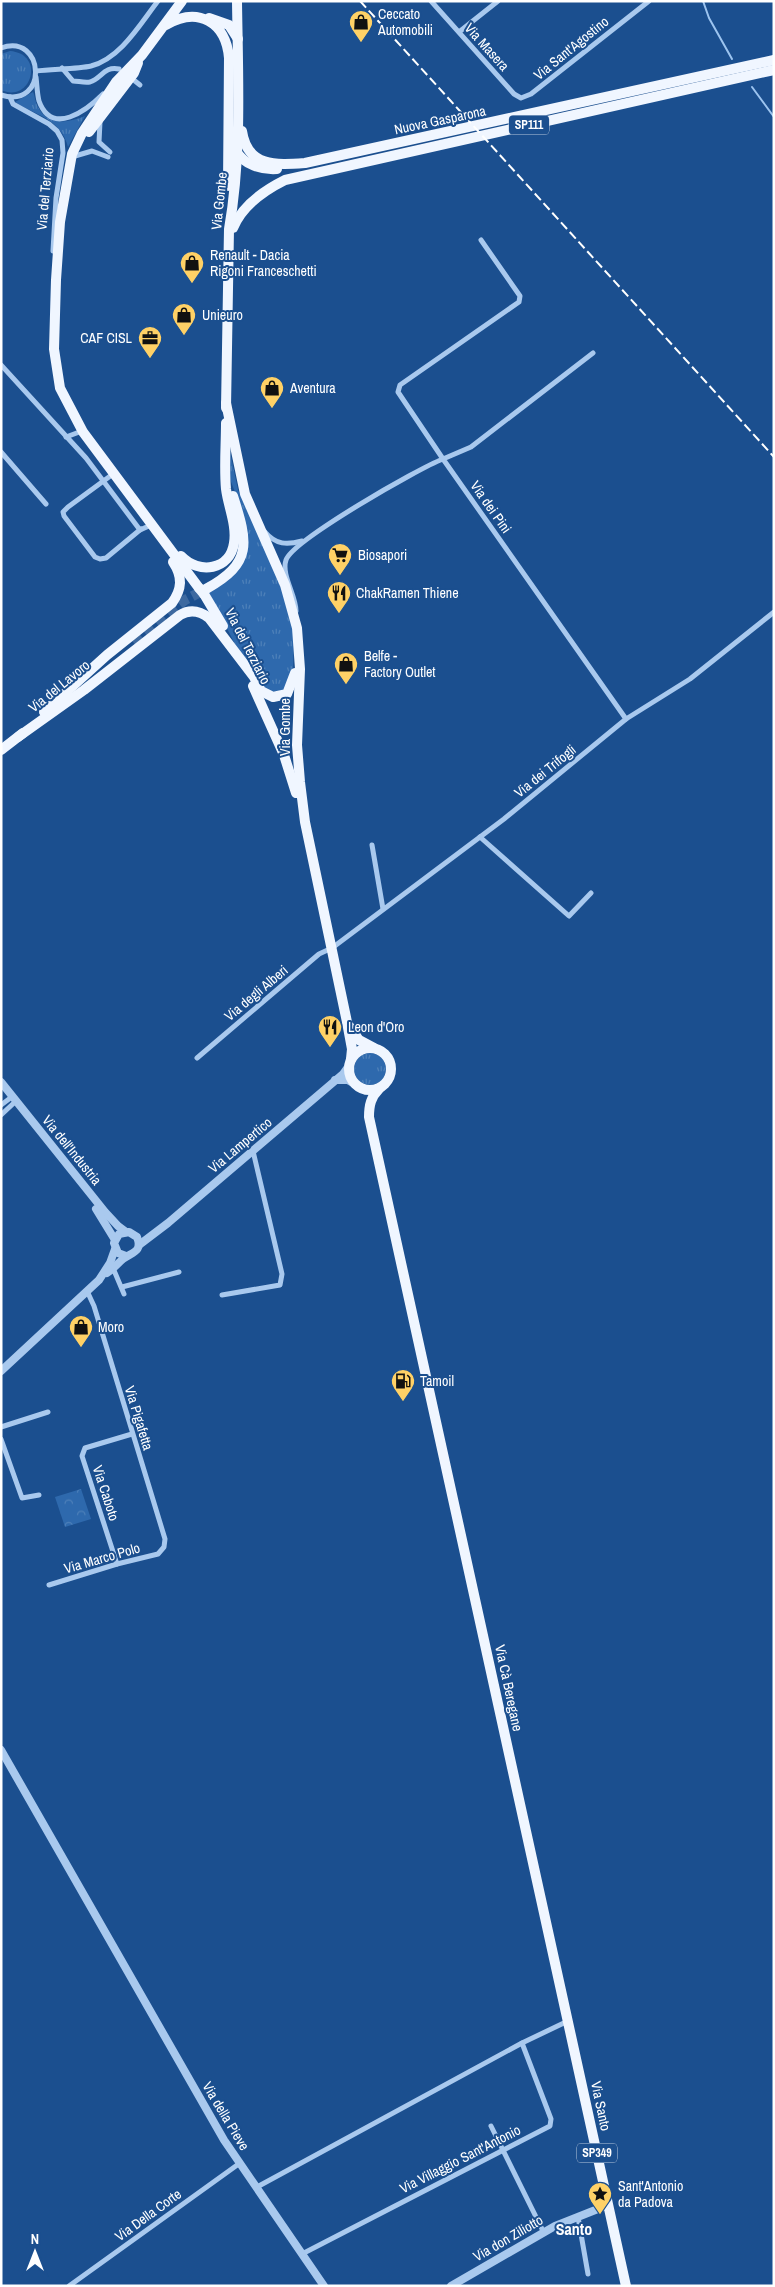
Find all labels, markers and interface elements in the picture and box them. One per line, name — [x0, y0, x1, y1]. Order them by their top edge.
place label: Ceccato Automobili — [377, 5, 433, 39]
shop icon: Ceccato Automobili — [348, 9, 374, 43]
street label: Via Sant'Agostino — [530, 12, 612, 84]
street label: Via Masera — [461, 19, 514, 75]
street label: Nuova Gasparona — [393, 101, 488, 138]
road number: SP111 — [509, 116, 549, 134]
street label: Via del Terziario — [32, 147, 58, 231]
street label: Via Gombe — [207, 171, 231, 231]
place label: Renault - Dacia Rigoni Franceschetti — [210, 246, 317, 280]
shop icon: Renault - Dacia Rigoni Franceschetti — [179, 250, 205, 284]
shop icon: Unieuro — [171, 302, 197, 336]
place label: Unieuro — [202, 306, 243, 324]
office icon: CAF CISL — [137, 325, 163, 359]
place label: CAF CISL — [80, 329, 133, 347]
shop icon: Aventura — [259, 375, 285, 409]
place label: Aventura — [289, 379, 336, 397]
street label: Via dei Pini — [466, 477, 516, 537]
supermarket icon: Biosapori — [327, 542, 353, 576]
place label: Biosapori — [358, 546, 407, 564]
restaurant icon: ChakRamen Thiene — [326, 580, 352, 614]
place label: ChakRamen Thiene — [356, 584, 459, 602]
street label: Via del Terziario — [221, 605, 275, 687]
place label: Belfe - Factory Outlet — [364, 647, 436, 681]
shop icon: Belfe - Factory Outlet — [333, 651, 359, 685]
street label: Via del Lavoro — [25, 656, 93, 716]
street label: Via Gombe — [276, 698, 294, 756]
street label: Via dei Trifogli — [510, 741, 580, 801]
street label: Via degli Alberi — [220, 961, 292, 1025]
restaurant icon: Leon d'Oro — [317, 1014, 343, 1048]
place label: Leon d'Oro — [348, 1018, 404, 1036]
street label: Via dell'Industria — [38, 1111, 106, 1189]
street label: Via Lampertico — [204, 1113, 276, 1177]
shop icon: Moro — [68, 1314, 94, 1348]
place label: Moro — [98, 1318, 124, 1336]
fuel station icon: Tamoil — [390, 1368, 416, 1402]
place label: Tamoil — [420, 1372, 454, 1390]
street label: Via Pigafetta — [121, 1384, 157, 1453]
street label: Via Caboto — [89, 1463, 123, 1523]
street label: Via Marco Polo — [62, 1539, 142, 1577]
street label: Via Cà Beregane — [491, 1643, 527, 1733]
street label: Via della Pieve — [198, 2078, 254, 2154]
street label: Via Santo — [587, 2080, 615, 2132]
street label: Via Villaggio Sant'Antonio — [397, 2121, 523, 2197]
road number: SP349 — [577, 2144, 617, 2162]
place label: Sant'Antonio da Padova — [618, 2177, 683, 2211]
place icon: Sant'Antonio da Padova — [587, 2181, 613, 2215]
street label: Via Della Corte — [111, 2185, 185, 2245]
street label: Via don Ziliotto — [470, 2211, 546, 2265]
district label: Santo — [556, 2218, 592, 2240]
north arrow — [10, 2227, 60, 2277]
text: N — [31, 2230, 39, 2248]

